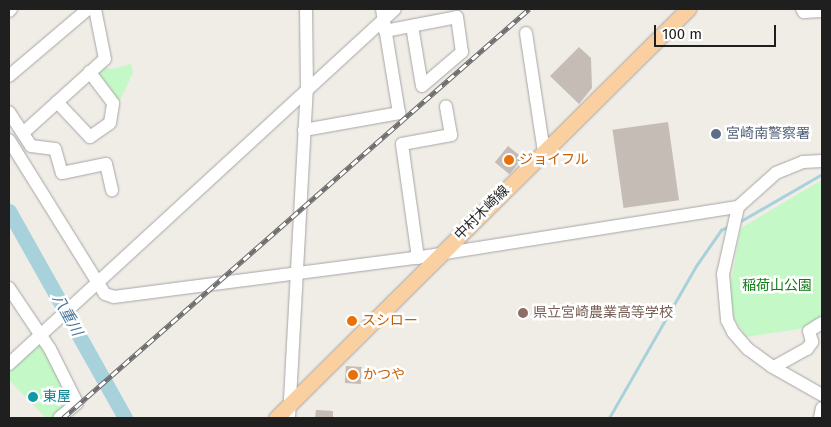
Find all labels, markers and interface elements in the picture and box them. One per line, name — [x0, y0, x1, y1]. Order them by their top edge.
scale bar — [656, 15, 778, 47]
text: 100 m — [662, 25, 702, 43]
place label: 宮崎南警察署 — [726, 126, 810, 142]
marker: 宮崎南警察署 — [710, 128, 722, 140]
place label: ジョイフル — [519, 152, 589, 168]
marker: ジョイフル — [503, 154, 515, 166]
street label: 中村木崎線 — [451, 182, 513, 244]
park label: 稲荷山公園 — [742, 278, 812, 294]
water label: 八重川 — [48, 291, 86, 339]
place label: 県立宮崎農業高等学校 — [533, 305, 673, 321]
marker: 県立宮崎農業高等学校 — [517, 307, 529, 319]
place label: スシロー — [362, 313, 418, 329]
marker: スシロー — [346, 315, 358, 327]
place label: かつや — [363, 367, 405, 383]
marker: かつや — [347, 369, 359, 381]
place label: 東屋 — [43, 389, 71, 405]
marker: 東屋 — [27, 391, 39, 403]

